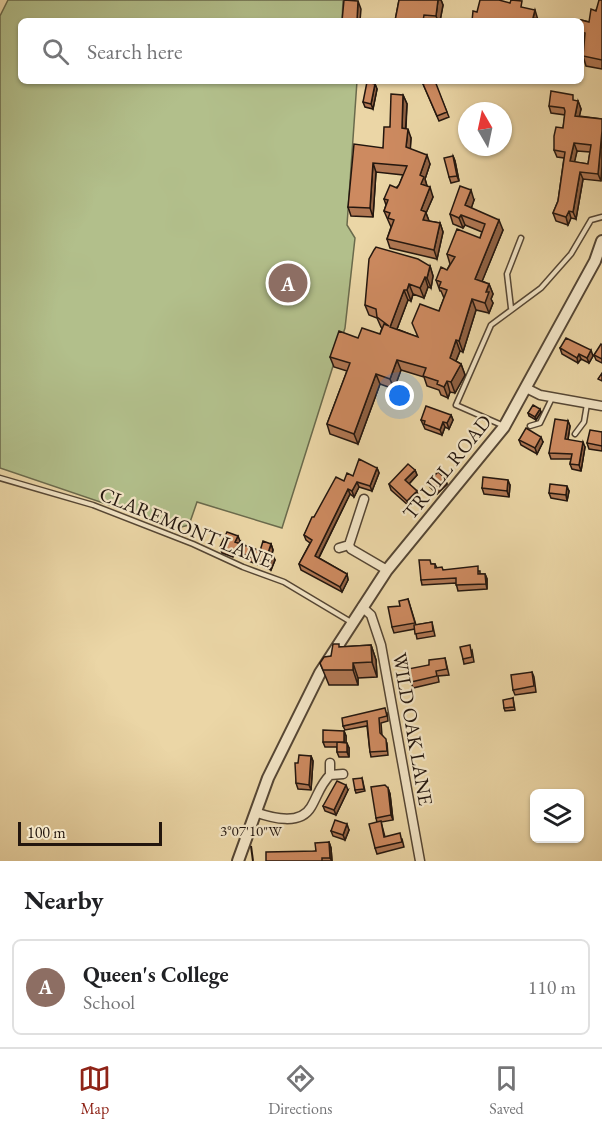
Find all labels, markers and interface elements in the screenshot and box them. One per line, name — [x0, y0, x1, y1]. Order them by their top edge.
search box — [18, 18, 584, 84]
icon: search — [39, 35, 72, 68]
text: Search here — [87, 37, 182, 66]
north arrow — [458, 102, 512, 156]
pin: A — [268, 260, 308, 306]
your location — [385, 381, 414, 410]
street label: TRULL ROAD — [397, 409, 497, 525]
street label: CLAREMONT LANE — [96, 480, 276, 574]
street label: WILD OAK LANE — [387, 651, 439, 807]
map controls — [530, 789, 584, 843]
button: layers — [530, 789, 584, 843]
scale bar — [18, 819, 162, 846]
text: 3°07'10"W — [220, 821, 282, 840]
text: 100 m — [27, 822, 66, 843]
text: Nearby — [24, 883, 104, 917]
text: Queen's College — [83, 960, 229, 989]
text: A — [38, 974, 53, 1000]
text: 110 m — [528, 974, 576, 1000]
text: School — [83, 989, 135, 1015]
tab: Map — [78, 1062, 111, 1119]
tab: Directions — [268, 1062, 333, 1119]
tab: Saved — [489, 1062, 524, 1119]

